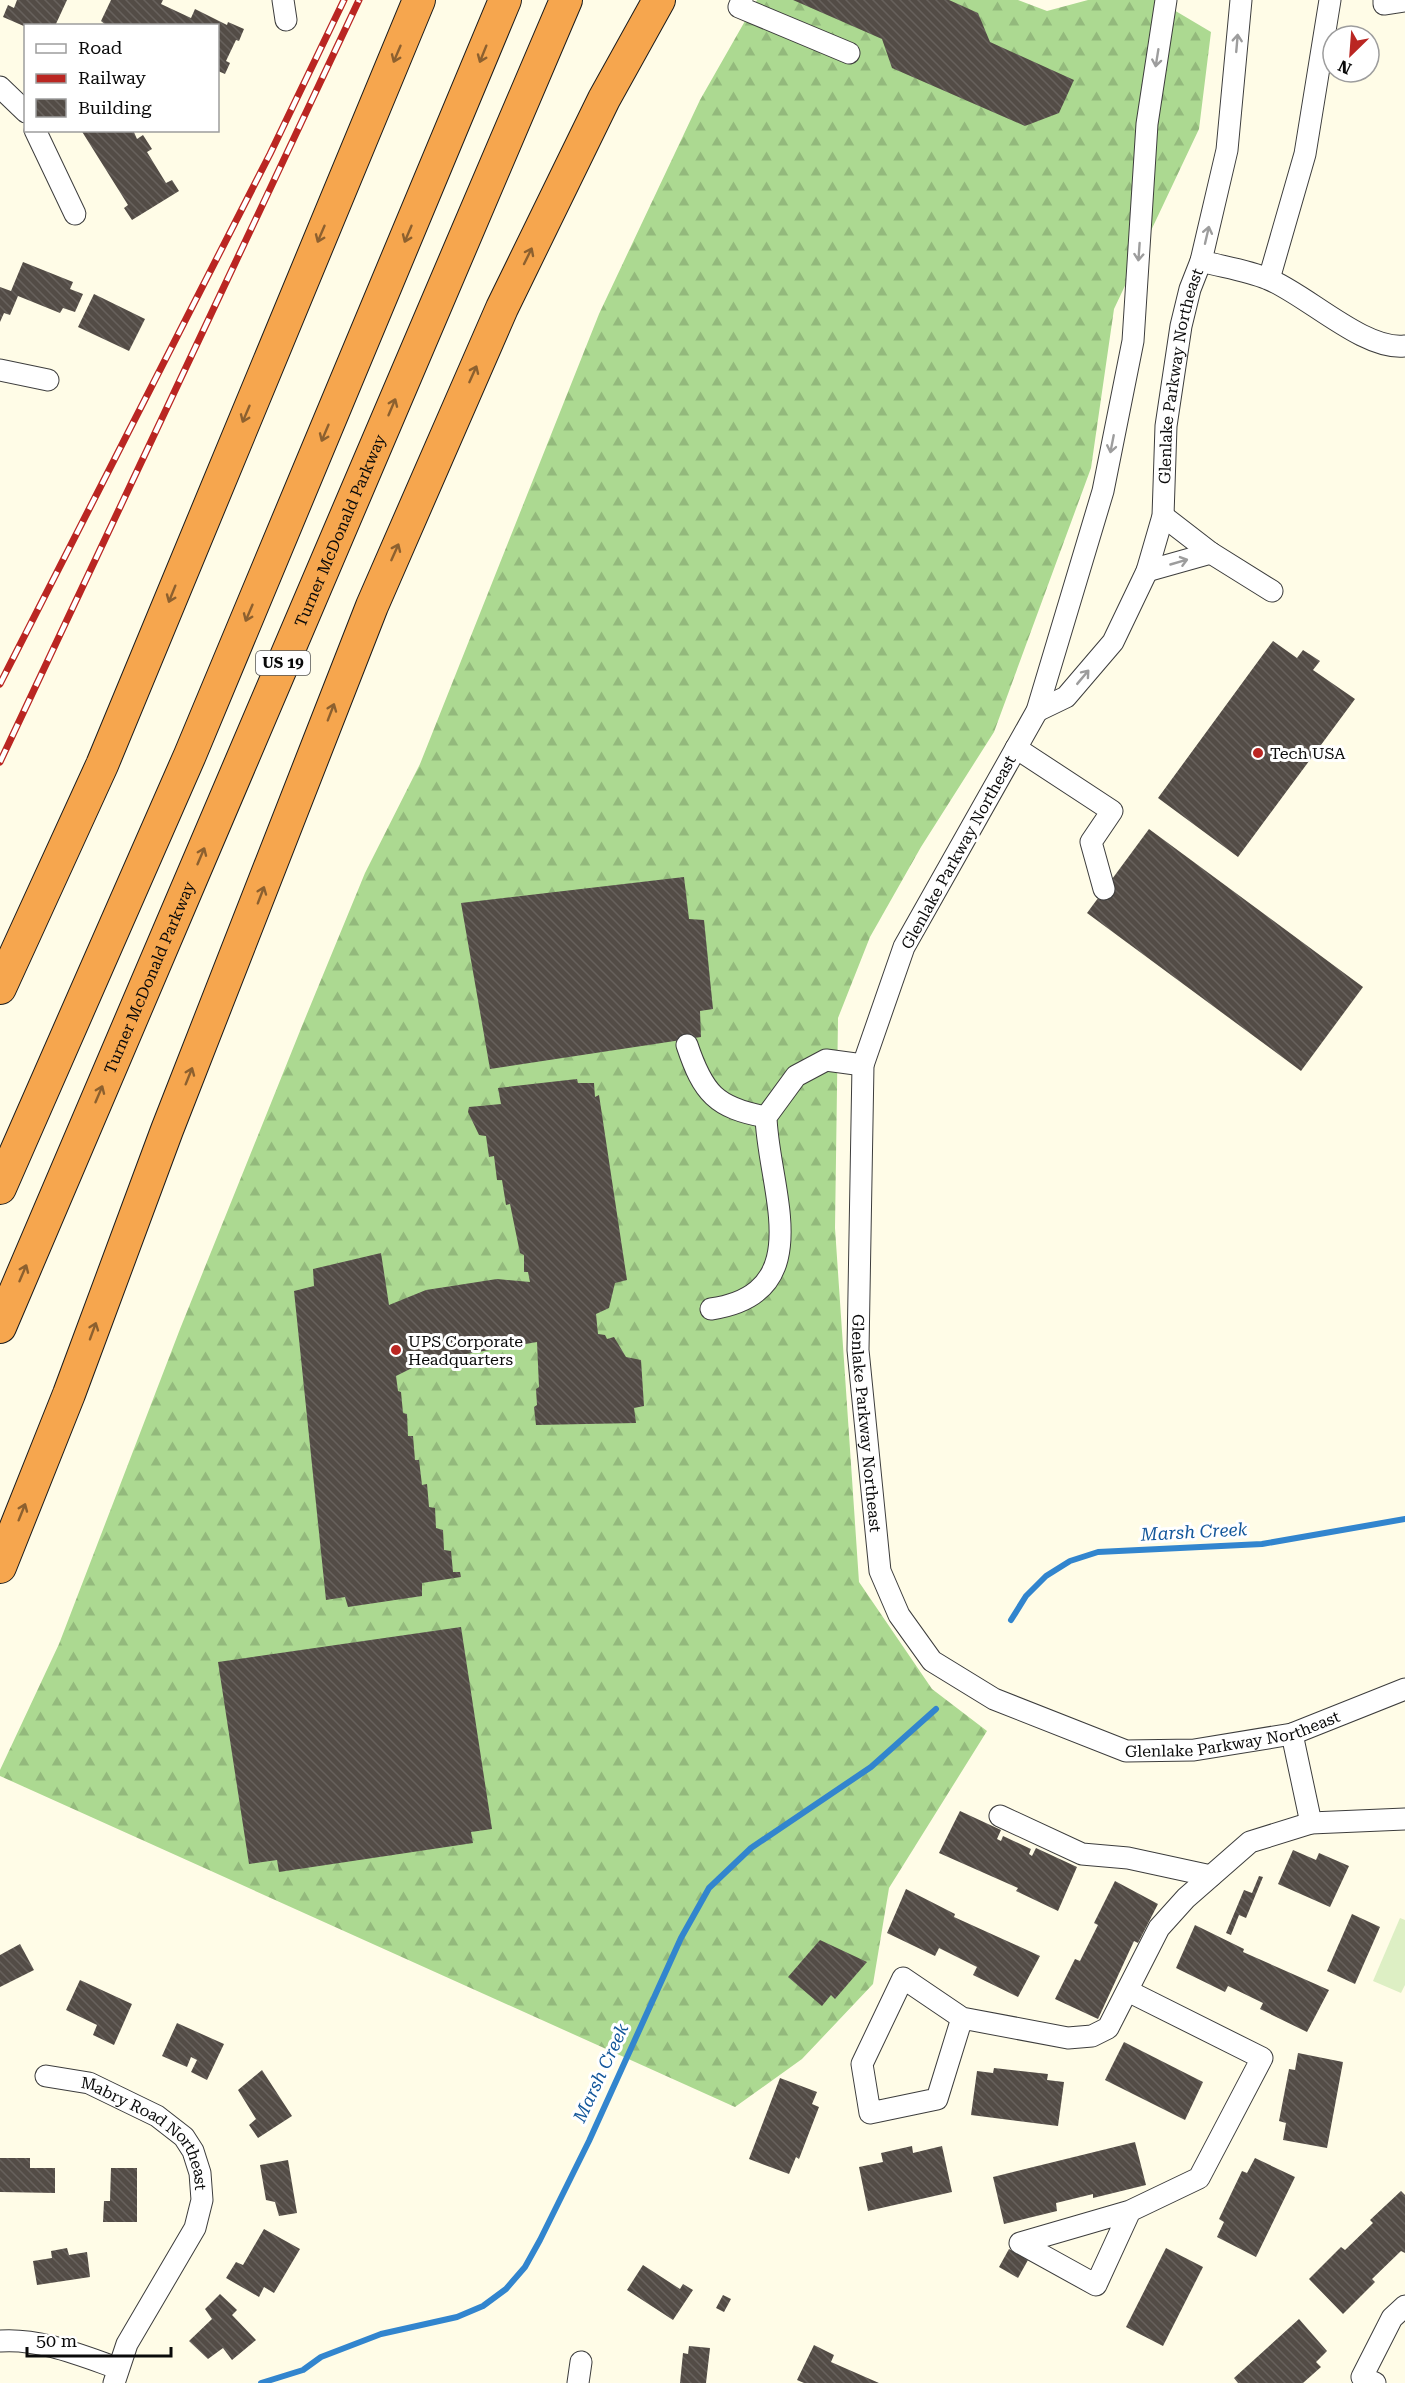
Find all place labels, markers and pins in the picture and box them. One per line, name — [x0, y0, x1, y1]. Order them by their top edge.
place label: Tech USA — [1270, 744, 1346, 763]
marker: Tech USA — [1251, 746, 1265, 760]
place label: UPS Corporate Headquarters — [408, 1332, 523, 1369]
marker: UPS Corporate Headquarters — [389, 1343, 403, 1357]

